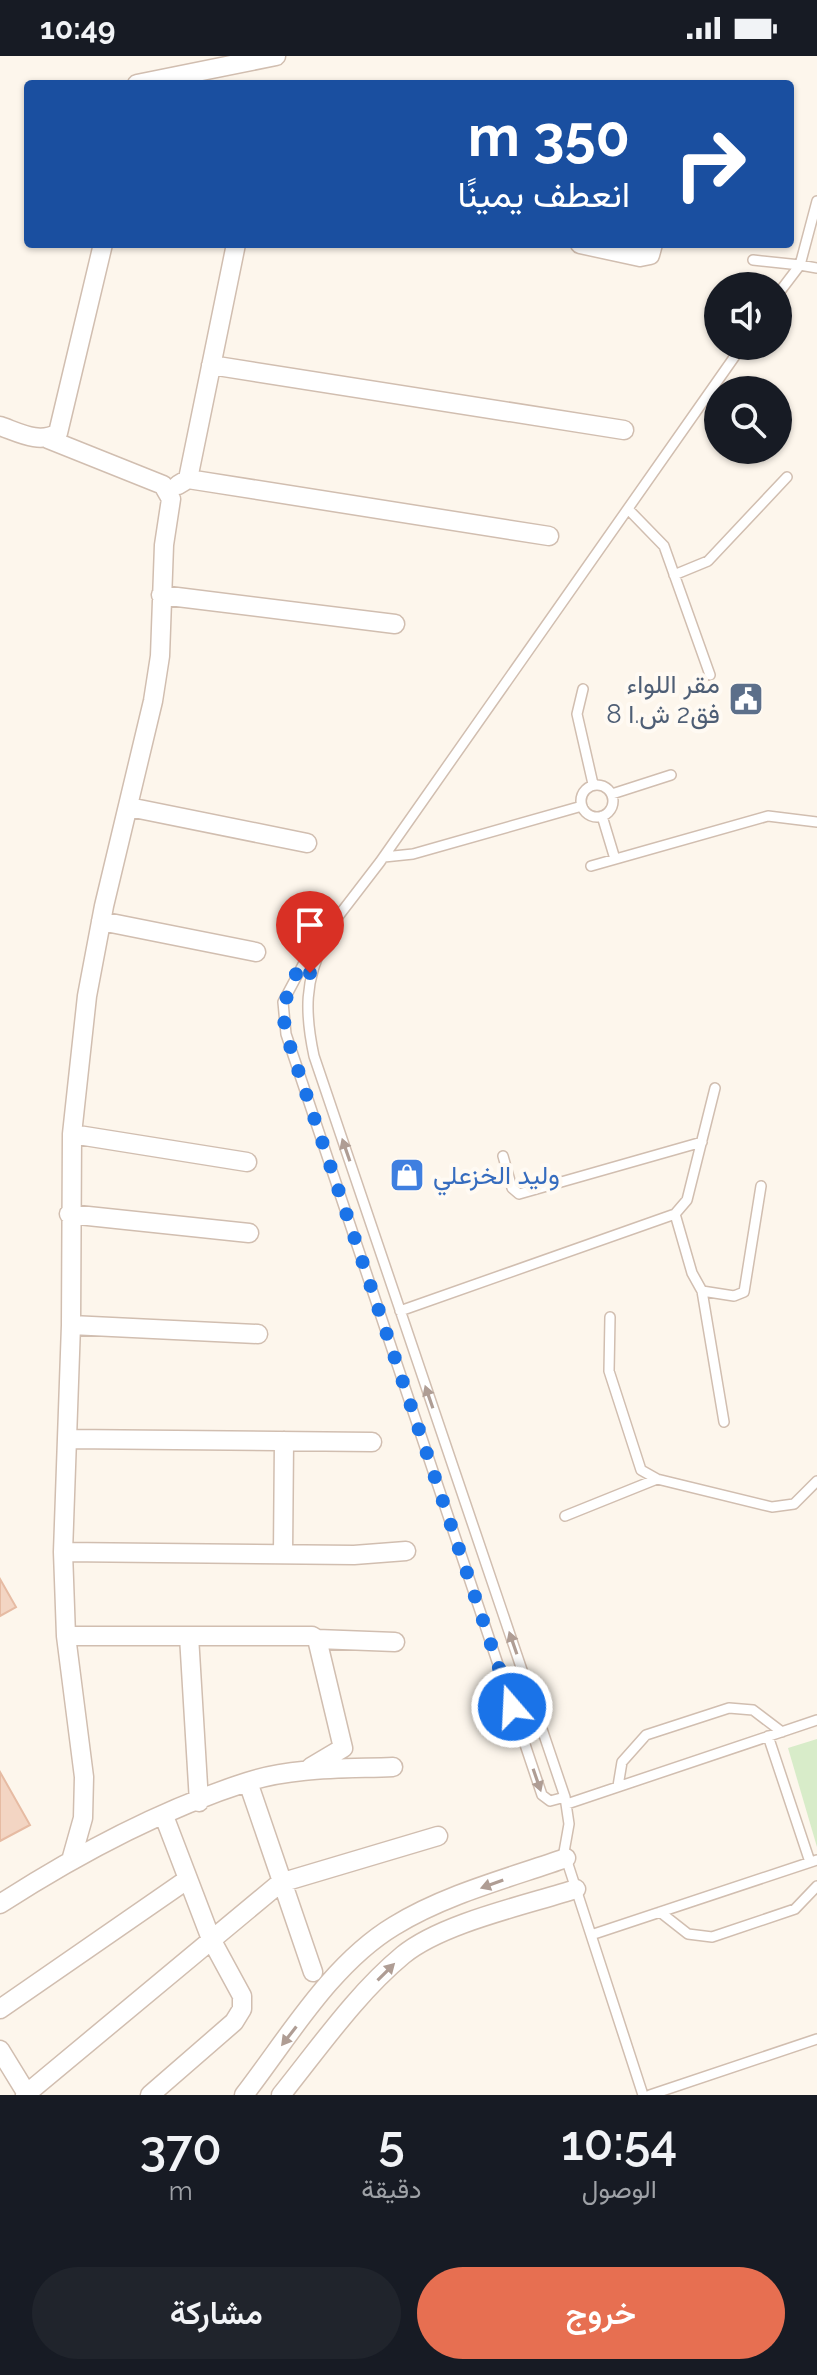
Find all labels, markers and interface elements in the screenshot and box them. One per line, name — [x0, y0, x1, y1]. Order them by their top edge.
text: 10:49 — [40, 11, 115, 46]
text: 350 m — [468, 103, 630, 169]
icon: right — [658, 112, 762, 216]
text: انعطف يمينًا — [457, 173, 630, 215]
map controls — [704, 272, 792, 464]
button: sound — [704, 272, 792, 360]
button: search — [704, 376, 792, 464]
place label: مقر اللواء 8 فق2 ش.ا — [606, 669, 720, 730]
public building icon: مقر اللواء 8 فق2 ش.ا — [727, 680, 765, 718]
pin — [276, 891, 344, 973]
icon: arrive — [288, 903, 332, 947]
one-way arrow — [340, 1138, 352, 1162]
shop icon: وليد الخزعلي — [388, 1156, 426, 1194]
place label: وليد الخزعلي — [433, 1160, 560, 1196]
one-way arrow — [423, 1385, 435, 1409]
one-way arrow — [506, 1631, 518, 1655]
position arrow — [470, 1665, 554, 1749]
one-way arrow — [531, 1769, 543, 1793]
one-way arrow — [480, 1879, 504, 1891]
one-way arrow — [376, 1963, 395, 1982]
one-way arrow — [282, 2026, 298, 2046]
text: 5 — [378, 2115, 405, 2171]
text: 10:54 — [561, 2115, 677, 2171]
text: 370 — [140, 2120, 222, 2176]
text: دقيقة — [361, 2174, 422, 2204]
text: الوصول — [582, 2174, 657, 2204]
text: m — [169, 2176, 193, 2206]
button: مشاركة — [32, 2267, 401, 2359]
button: خروج — [417, 2267, 785, 2359]

